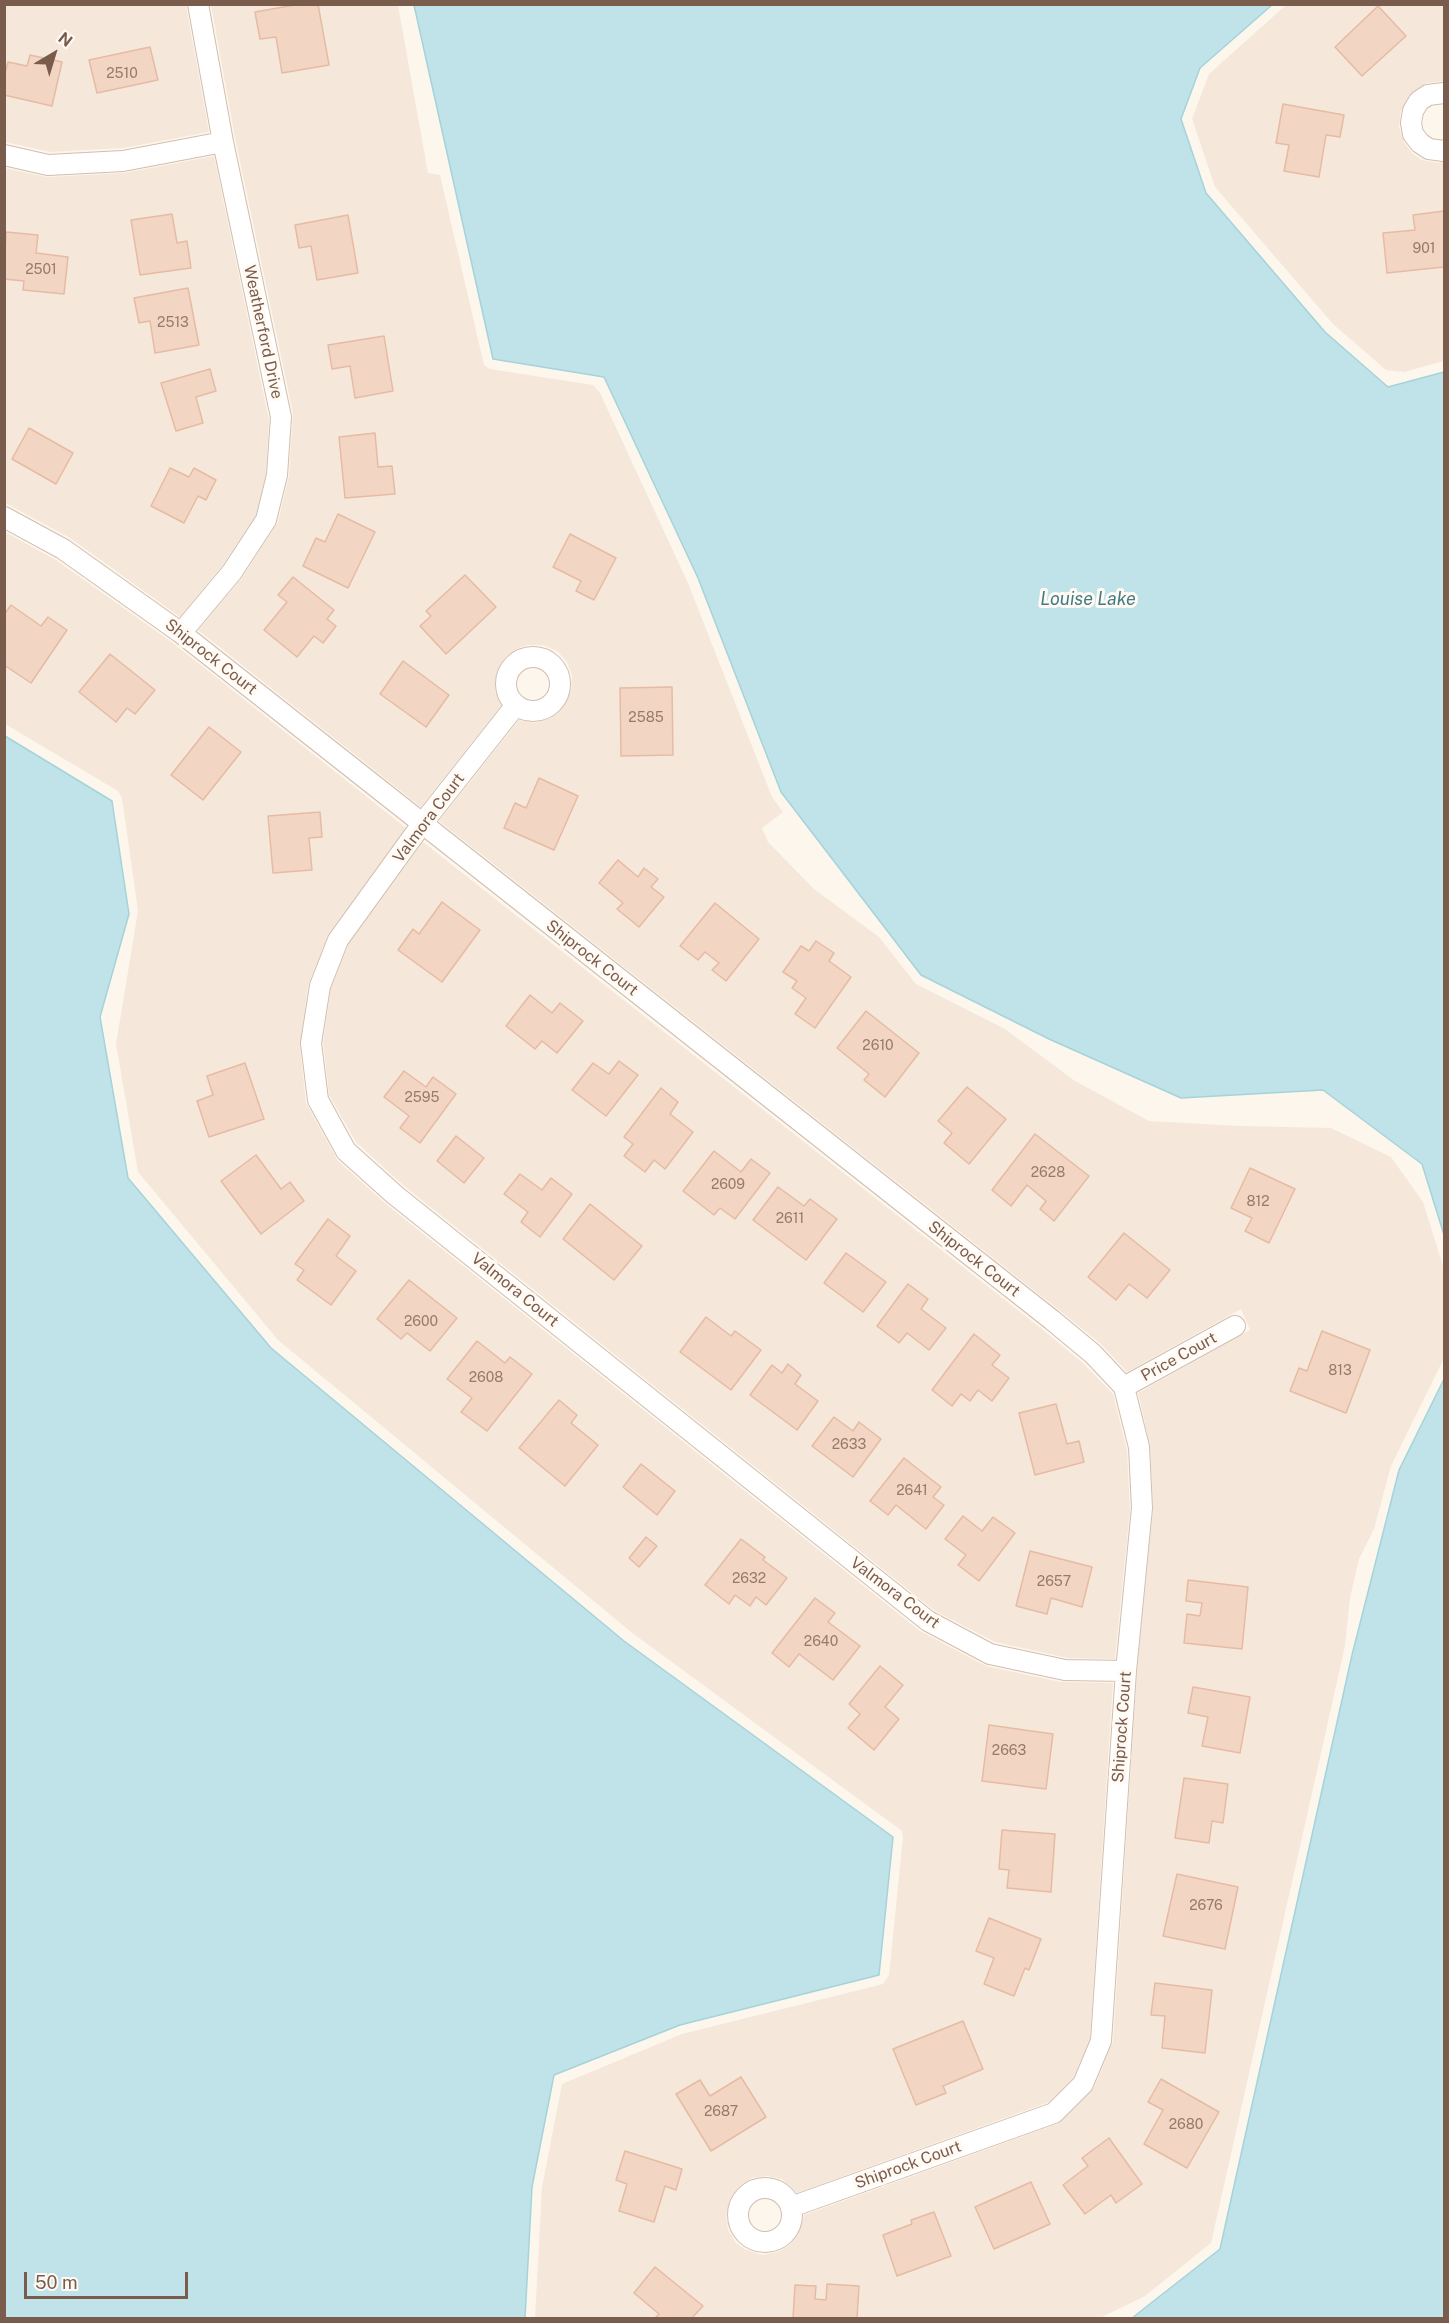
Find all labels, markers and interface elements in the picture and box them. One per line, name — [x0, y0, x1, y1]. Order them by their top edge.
north arrow — [24, 24, 84, 84]
text: N — [55, 28, 76, 51]
house number: 2510 — [106, 66, 138, 82]
house number: 901 — [1413, 241, 1435, 257]
house number: 2501 — [25, 262, 57, 278]
street label: Weatherford Drive — [239, 263, 287, 401]
house number: 2513 — [157, 315, 189, 331]
water label: Louise Lake — [1040, 588, 1136, 610]
street label: Shiprock Court — [161, 615, 261, 699]
house number: 2585 — [628, 710, 664, 726]
street label: Valmora Court — [389, 770, 469, 866]
street label: Shiprock Court — [542, 916, 642, 1000]
house number: 2610 — [862, 1038, 894, 1054]
house number: 2595 — [404, 1090, 440, 1106]
house number: 2628 — [1031, 1165, 1065, 1181]
house number: 2609 — [711, 1177, 745, 1193]
house number: 812 — [1246, 1194, 1270, 1210]
house number: 2611 — [776, 1211, 804, 1227]
street label: Shiprock Court — [924, 1217, 1024, 1301]
street label: Valmora Court — [467, 1249, 563, 1331]
house number: 2600 — [404, 1314, 438, 1330]
street label: Price Court — [1138, 1328, 1220, 1386]
house number: 813 — [1328, 1363, 1352, 1379]
house number: 2608 — [469, 1370, 503, 1386]
house number: 2633 — [832, 1437, 866, 1453]
house number: 2641 — [896, 1483, 928, 1499]
street label: Valmora Court — [847, 1553, 943, 1633]
house number: 2632 — [732, 1571, 766, 1587]
house number: 2657 — [1037, 1574, 1071, 1590]
house number: 2640 — [804, 1634, 838, 1650]
street label: Shiprock Court — [1109, 1671, 1135, 1783]
house number: 2663 — [992, 1743, 1026, 1759]
house number: 2676 — [1189, 1898, 1223, 1914]
house number: 2687 — [704, 2104, 738, 2120]
house number: 2680 — [1169, 2117, 1203, 2133]
street label: Shiprock Court — [852, 2137, 964, 2193]
scale bar — [27, 2260, 190, 2298]
text: 50 m — [35, 2272, 78, 2293]

